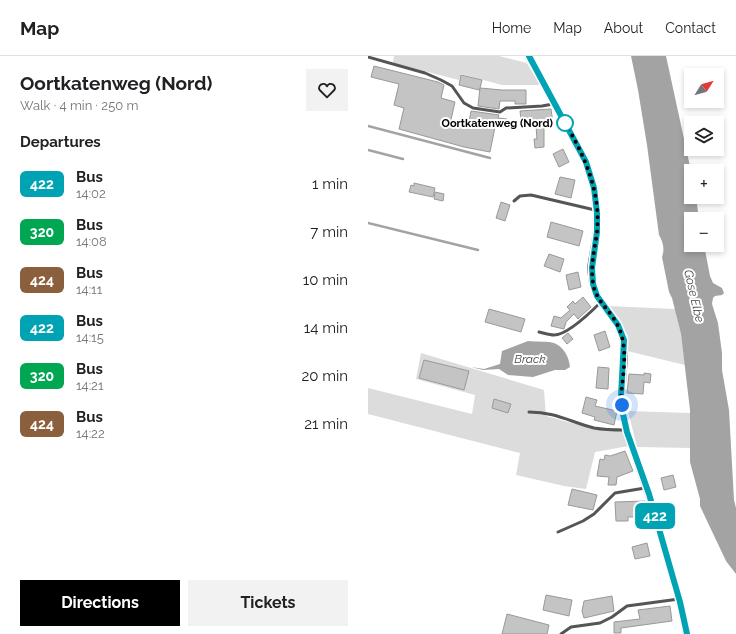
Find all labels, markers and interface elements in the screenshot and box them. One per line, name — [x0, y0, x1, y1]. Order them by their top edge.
text: Map — [20, 17, 59, 39]
text: Home — [492, 20, 531, 36]
text: Map — [553, 20, 582, 36]
text: About — [604, 20, 643, 36]
text: Contact — [665, 20, 716, 36]
north arrow — [684, 68, 724, 108]
map controls — [684, 68, 724, 252]
button: heart — [306, 69, 348, 111]
text: Oortkatenweg (Nord) — [20, 72, 212, 94]
text: Walk · 4 min · 250 m — [20, 98, 138, 113]
marker: Oortkatenweg (Nord) — [556, 114, 574, 132]
button: layers — [684, 116, 724, 156]
place label: Oortkatenweg (Nord) — [442, 117, 554, 130]
text: Departures — [20, 133, 101, 151]
button: + — [684, 164, 724, 204]
text: Bus — [76, 168, 103, 186]
text: 1 min — [312, 175, 348, 193]
text: 422 — [30, 176, 54, 192]
text: 14:02 — [76, 186, 106, 201]
button: − — [684, 212, 724, 252]
text: Bus — [76, 216, 103, 234]
text: 7 min — [310, 223, 348, 241]
text: 320 — [30, 224, 54, 240]
text: 14:08 — [76, 234, 107, 249]
text: Bus — [76, 264, 103, 282]
water label: Gose Elbe — [681, 268, 707, 324]
text: 10 min — [303, 271, 348, 289]
text: 424 — [30, 272, 54, 288]
text: 14:11 — [76, 282, 102, 297]
text: Bus — [76, 312, 103, 330]
text: 14 min — [304, 319, 348, 337]
text: 422 — [30, 320, 54, 336]
text: 14:15 — [76, 330, 104, 345]
water label: Brack — [514, 352, 546, 366]
text: Bus — [76, 360, 103, 378]
text: 20 min — [301, 367, 348, 385]
text: 320 — [30, 368, 54, 384]
text: 14:21 — [76, 378, 103, 393]
your location — [612, 395, 632, 415]
text: Bus — [76, 408, 103, 426]
text: 21 min — [304, 415, 348, 433]
text: 424 — [30, 416, 54, 432]
text: 14:22 — [76, 426, 105, 441]
line badge: 422 — [632, 503, 678, 529]
text: 422 — [643, 508, 667, 524]
button: Directions — [20, 580, 180, 626]
button: Tickets — [188, 580, 348, 626]

